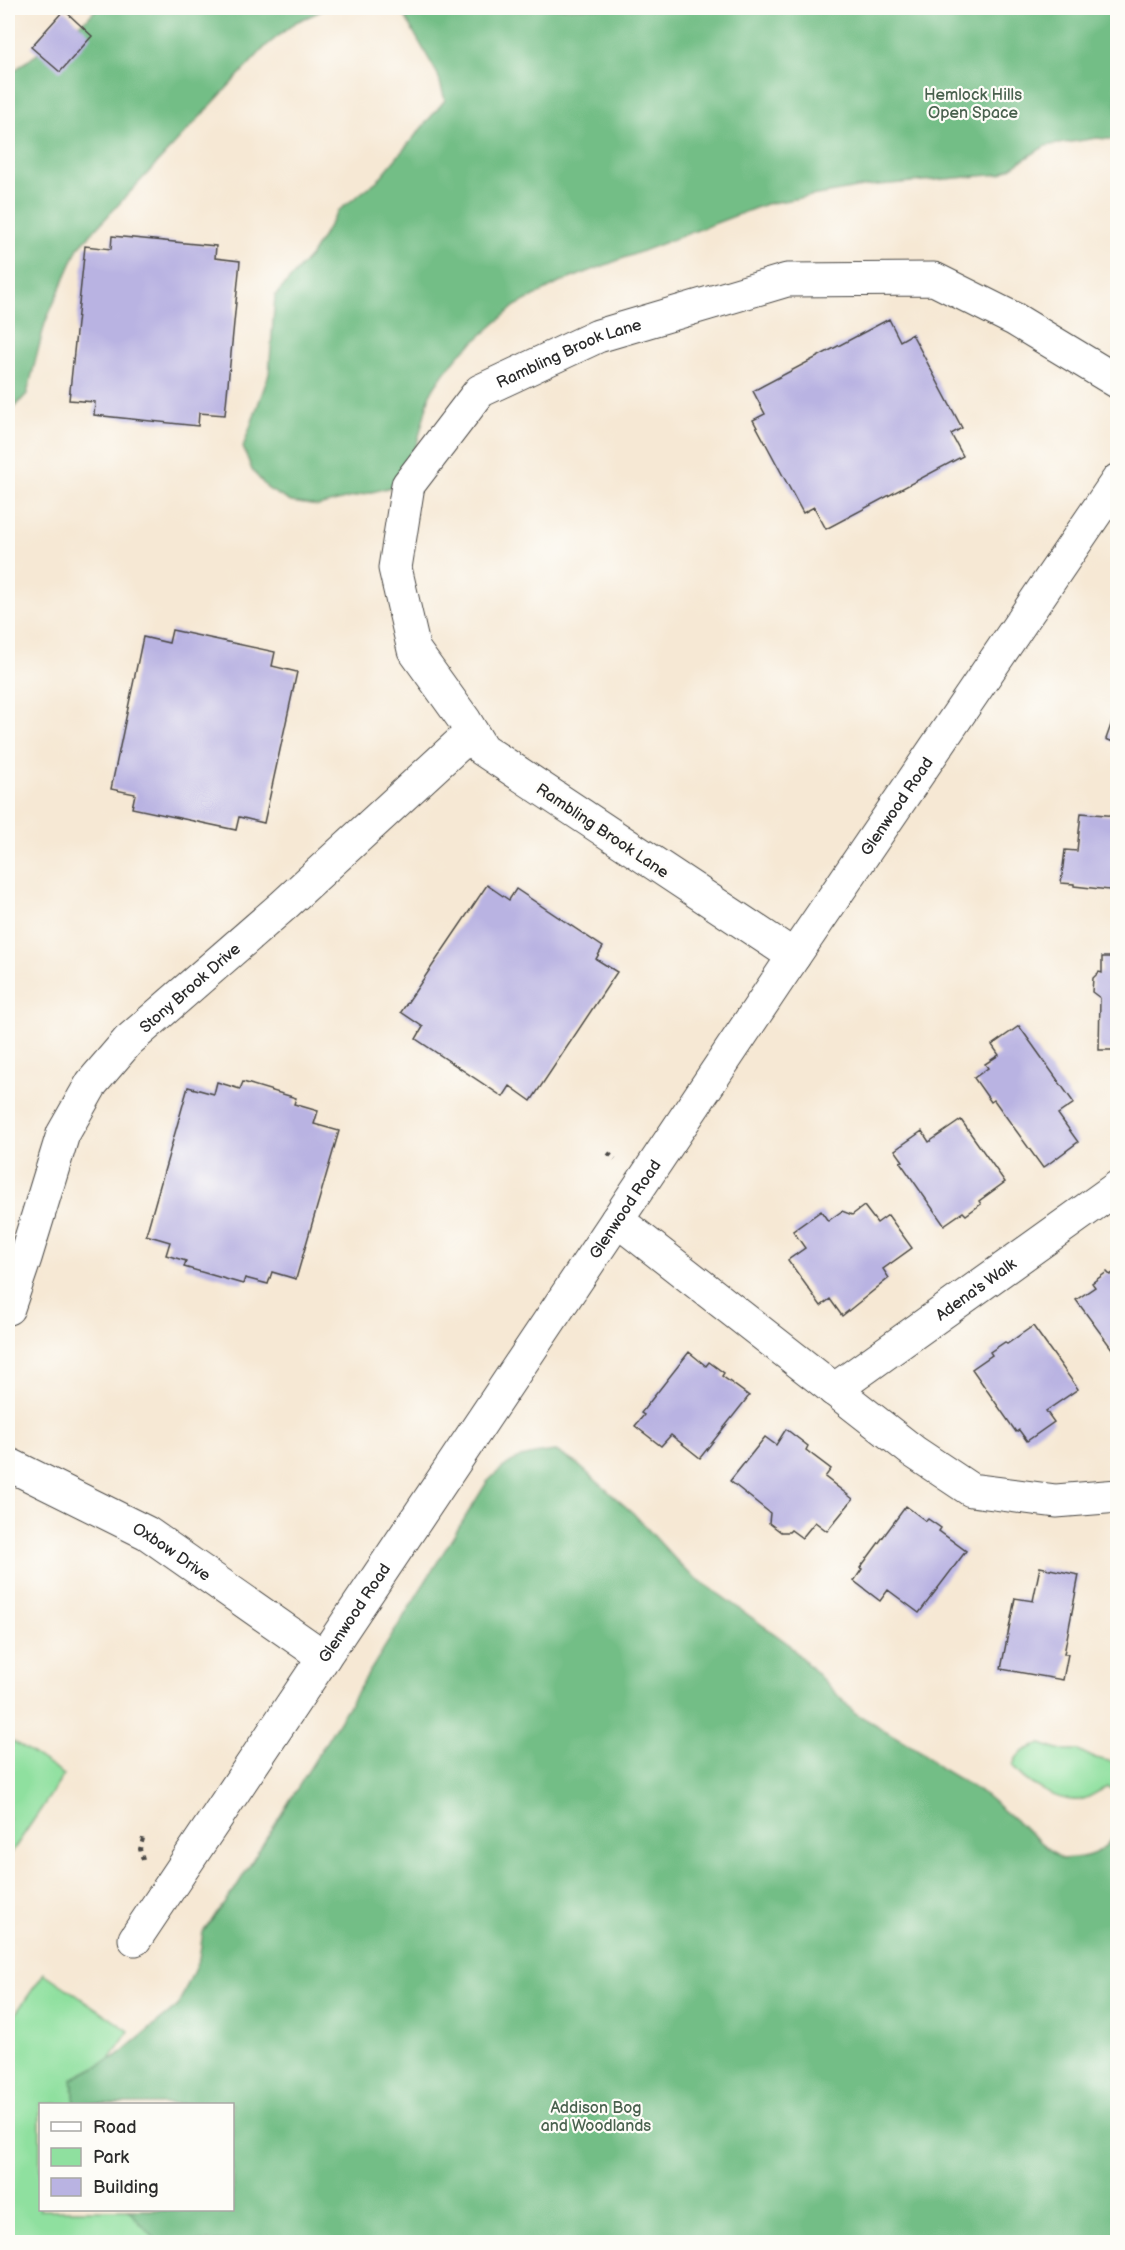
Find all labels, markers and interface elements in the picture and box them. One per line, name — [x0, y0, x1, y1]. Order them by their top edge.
park label: Hemlock Hills Open Space — [924, 86, 1022, 123]
street label: Rambling Brook Lane — [494, 316, 644, 393]
street label: Glenwood Road — [857, 754, 938, 860]
street label: Rambling Brook Lane — [532, 780, 672, 883]
street label: Stony Brook Drive — [136, 939, 245, 1038]
street label: Glenwood Road — [586, 1157, 666, 1263]
street label: Adena's Walk — [932, 1255, 1021, 1325]
street label: Oxbow Drive — [129, 1519, 214, 1586]
street label: Glenwood Road — [315, 1560, 395, 1666]
park label: Addison Bog and Woodlands — [541, 2099, 651, 2136]
legend — [39, 2103, 234, 2211]
text: Road — [93, 2117, 137, 2138]
text: Park — [93, 2147, 129, 2168]
text: Building — [93, 2177, 159, 2198]

